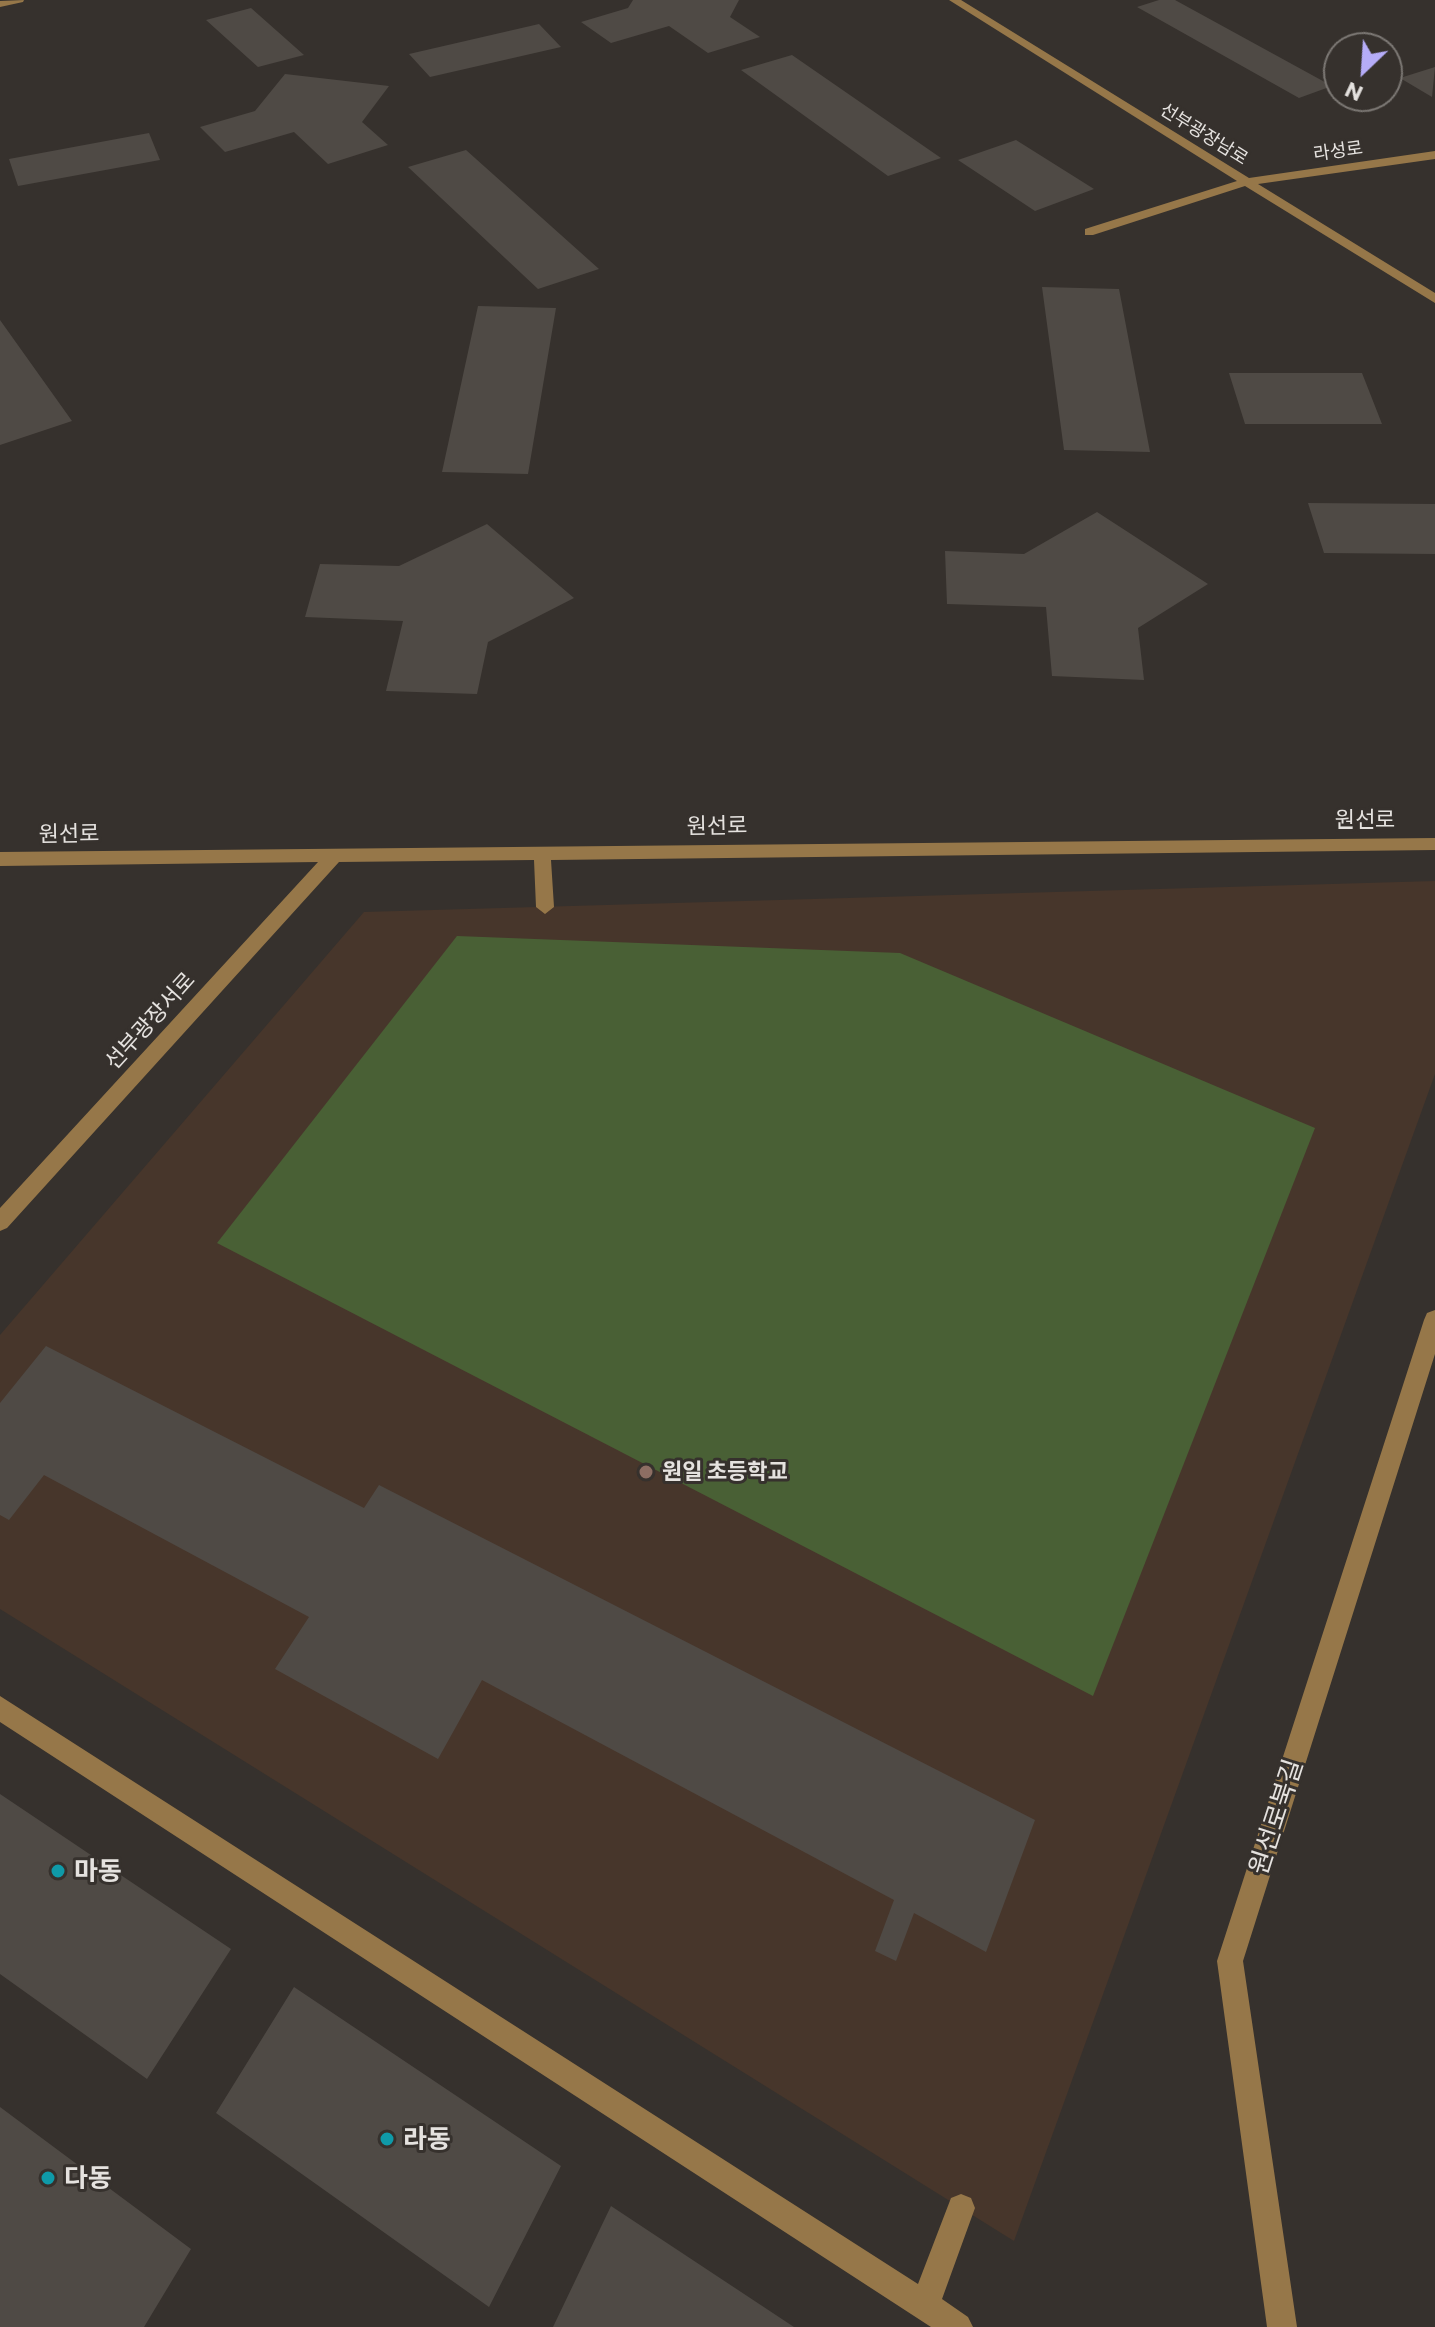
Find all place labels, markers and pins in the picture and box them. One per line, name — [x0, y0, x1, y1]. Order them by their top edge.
place label: 원일 초등학교 — [662, 1459, 788, 1485]
marker: 원일 초등학교 — [637, 1463, 655, 1481]
place label: 마동 — [74, 1855, 122, 1887]
marker: 마동 — [49, 1862, 67, 1880]
place label: 라동 — [403, 2123, 451, 2155]
marker: 라동 — [378, 2130, 396, 2148]
place label: 다동 — [64, 2162, 112, 2194]
marker: 다동 — [39, 2169, 57, 2187]

